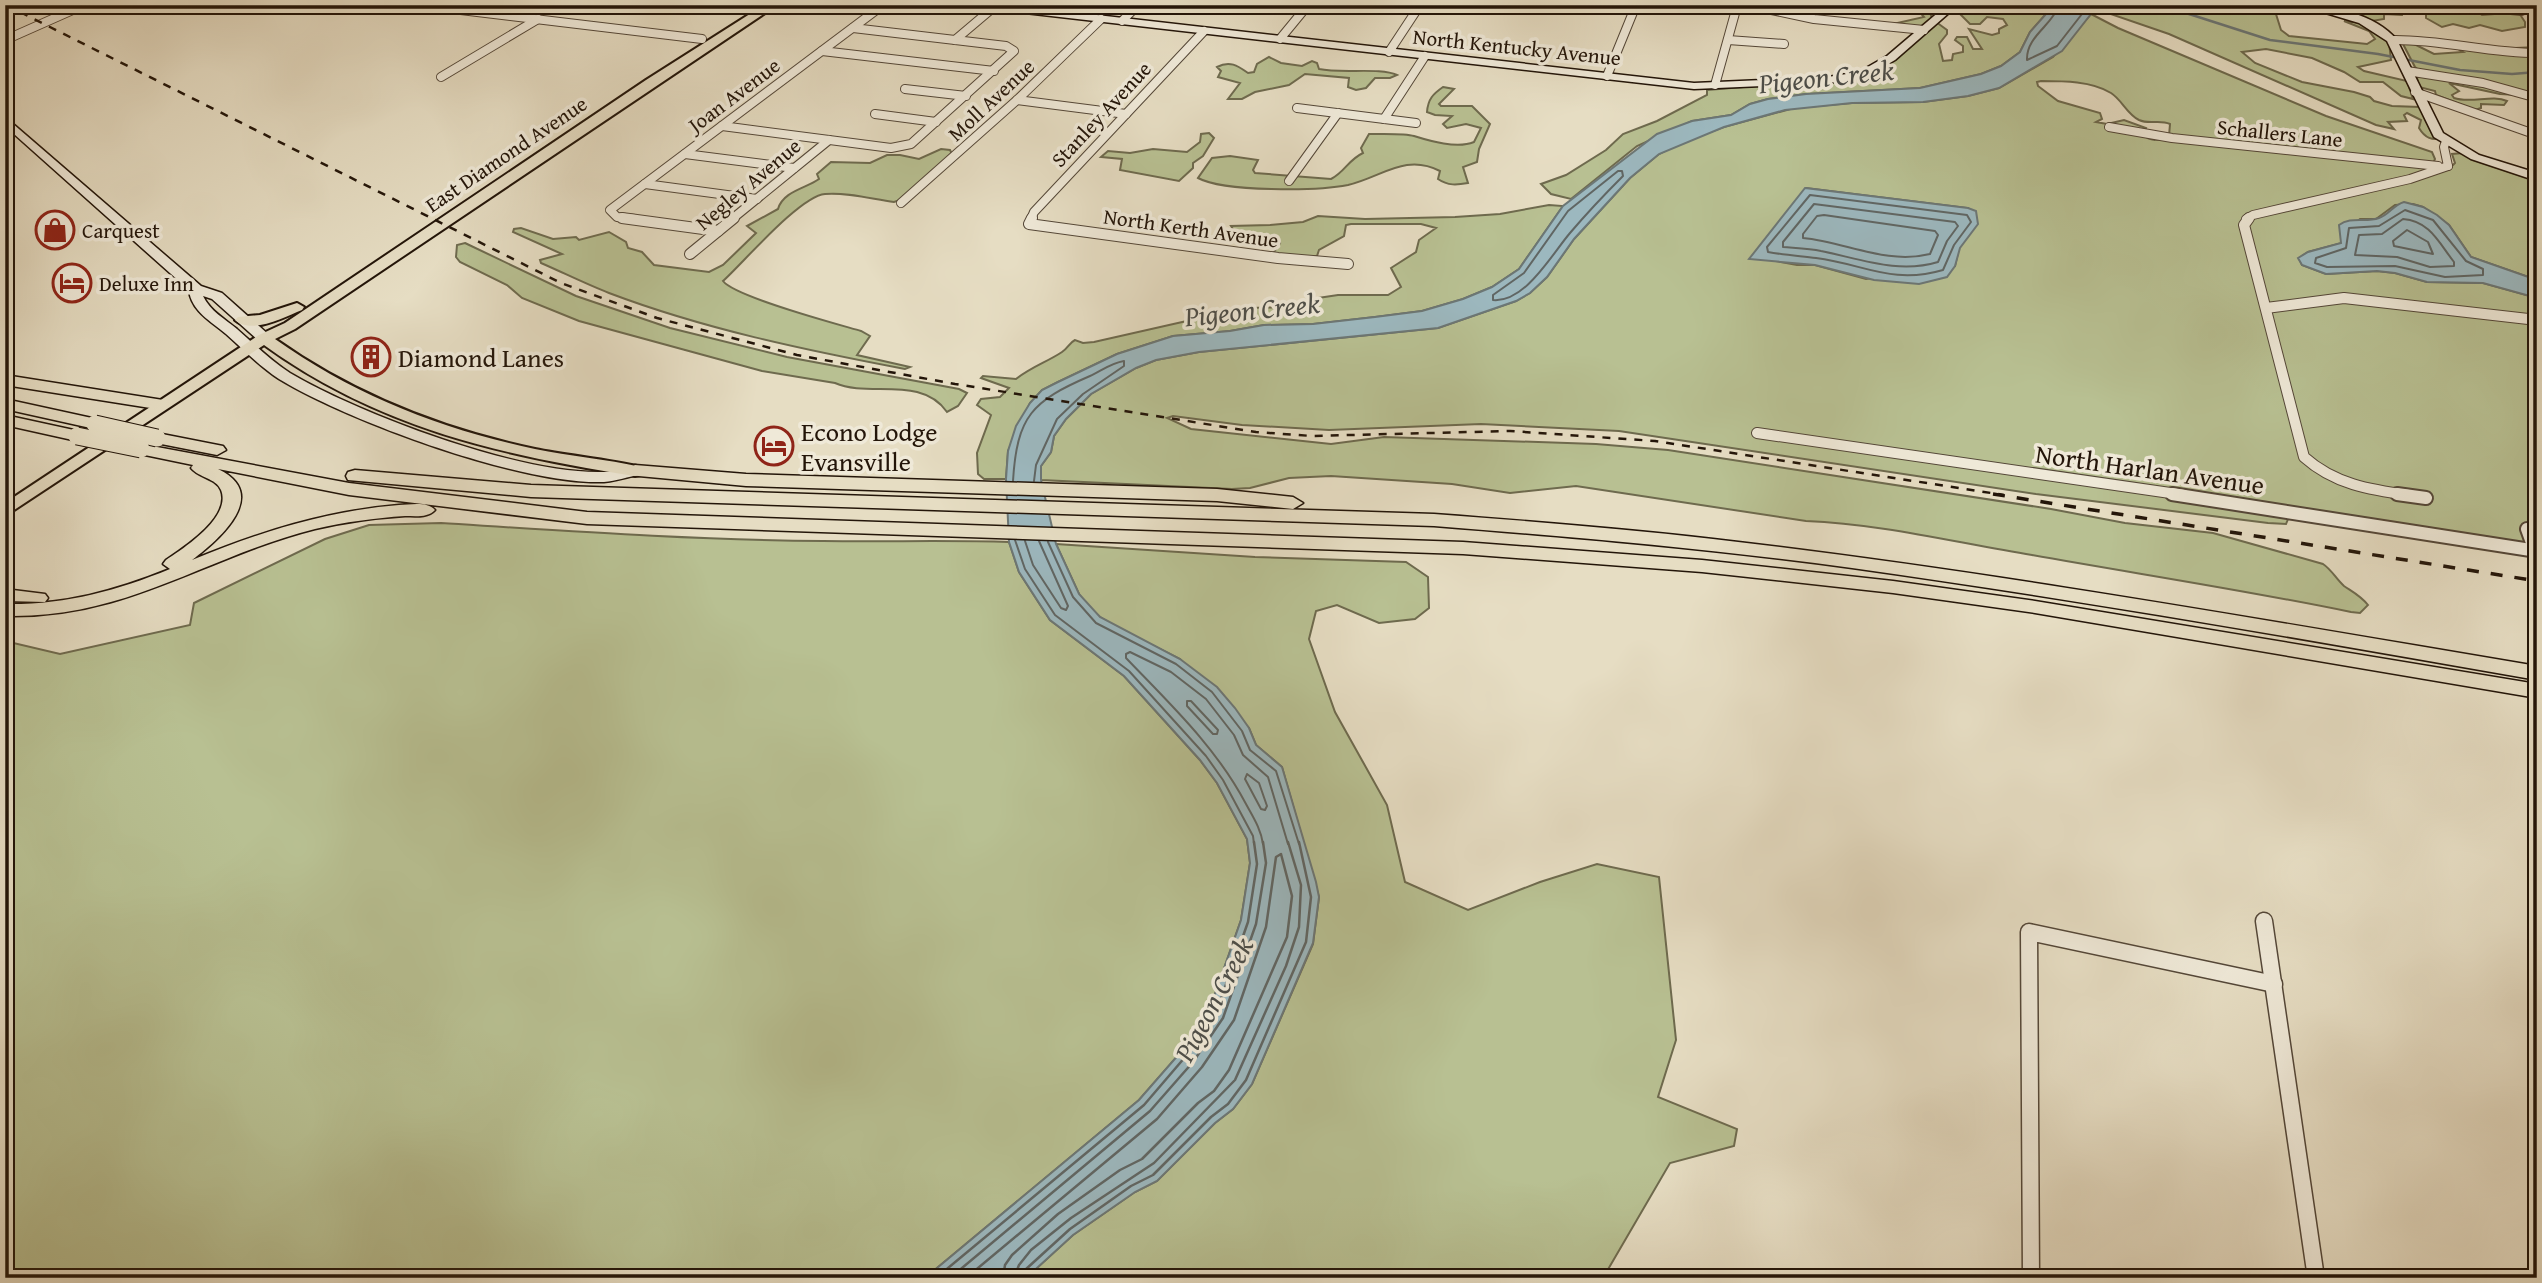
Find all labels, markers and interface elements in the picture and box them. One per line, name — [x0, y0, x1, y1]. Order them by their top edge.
street label: North Kentucky Avenue — [1411, 21, 1623, 73]
water label: Pigeon Creek — [1755, 49, 1896, 104]
street label: Joan Avenue — [679, 50, 787, 142]
street label: Moll Avenue — [941, 51, 1041, 148]
street label: Stanley Avenue — [1044, 54, 1158, 174]
street label: East Diamond Avenue — [419, 88, 593, 220]
street label: Schallers Lane — [2216, 111, 2344, 155]
street label: Negley Avenue — [688, 130, 808, 237]
street label: North Kerth Avenue — [1102, 200, 1281, 256]
shop icon: Carquest — [34, 209, 76, 251]
place label: Carquest — [82, 215, 160, 246]
hotel icon: Deluxe Inn — [51, 262, 93, 304]
place label: Deluxe Inn — [99, 268, 194, 299]
water label: Pigeon Creek — [1181, 282, 1322, 337]
building icon: Diamond Lanes — [350, 336, 392, 378]
place label: Diamond Lanes — [398, 338, 564, 377]
place label: Econo Lodge Evansville — [801, 412, 938, 481]
hotel icon: Econo Lodge Evansville — [753, 425, 795, 467]
street label: North Harlan Avenue — [2033, 434, 2267, 504]
water label: Pigeon Creek — [1163, 929, 1263, 1069]

